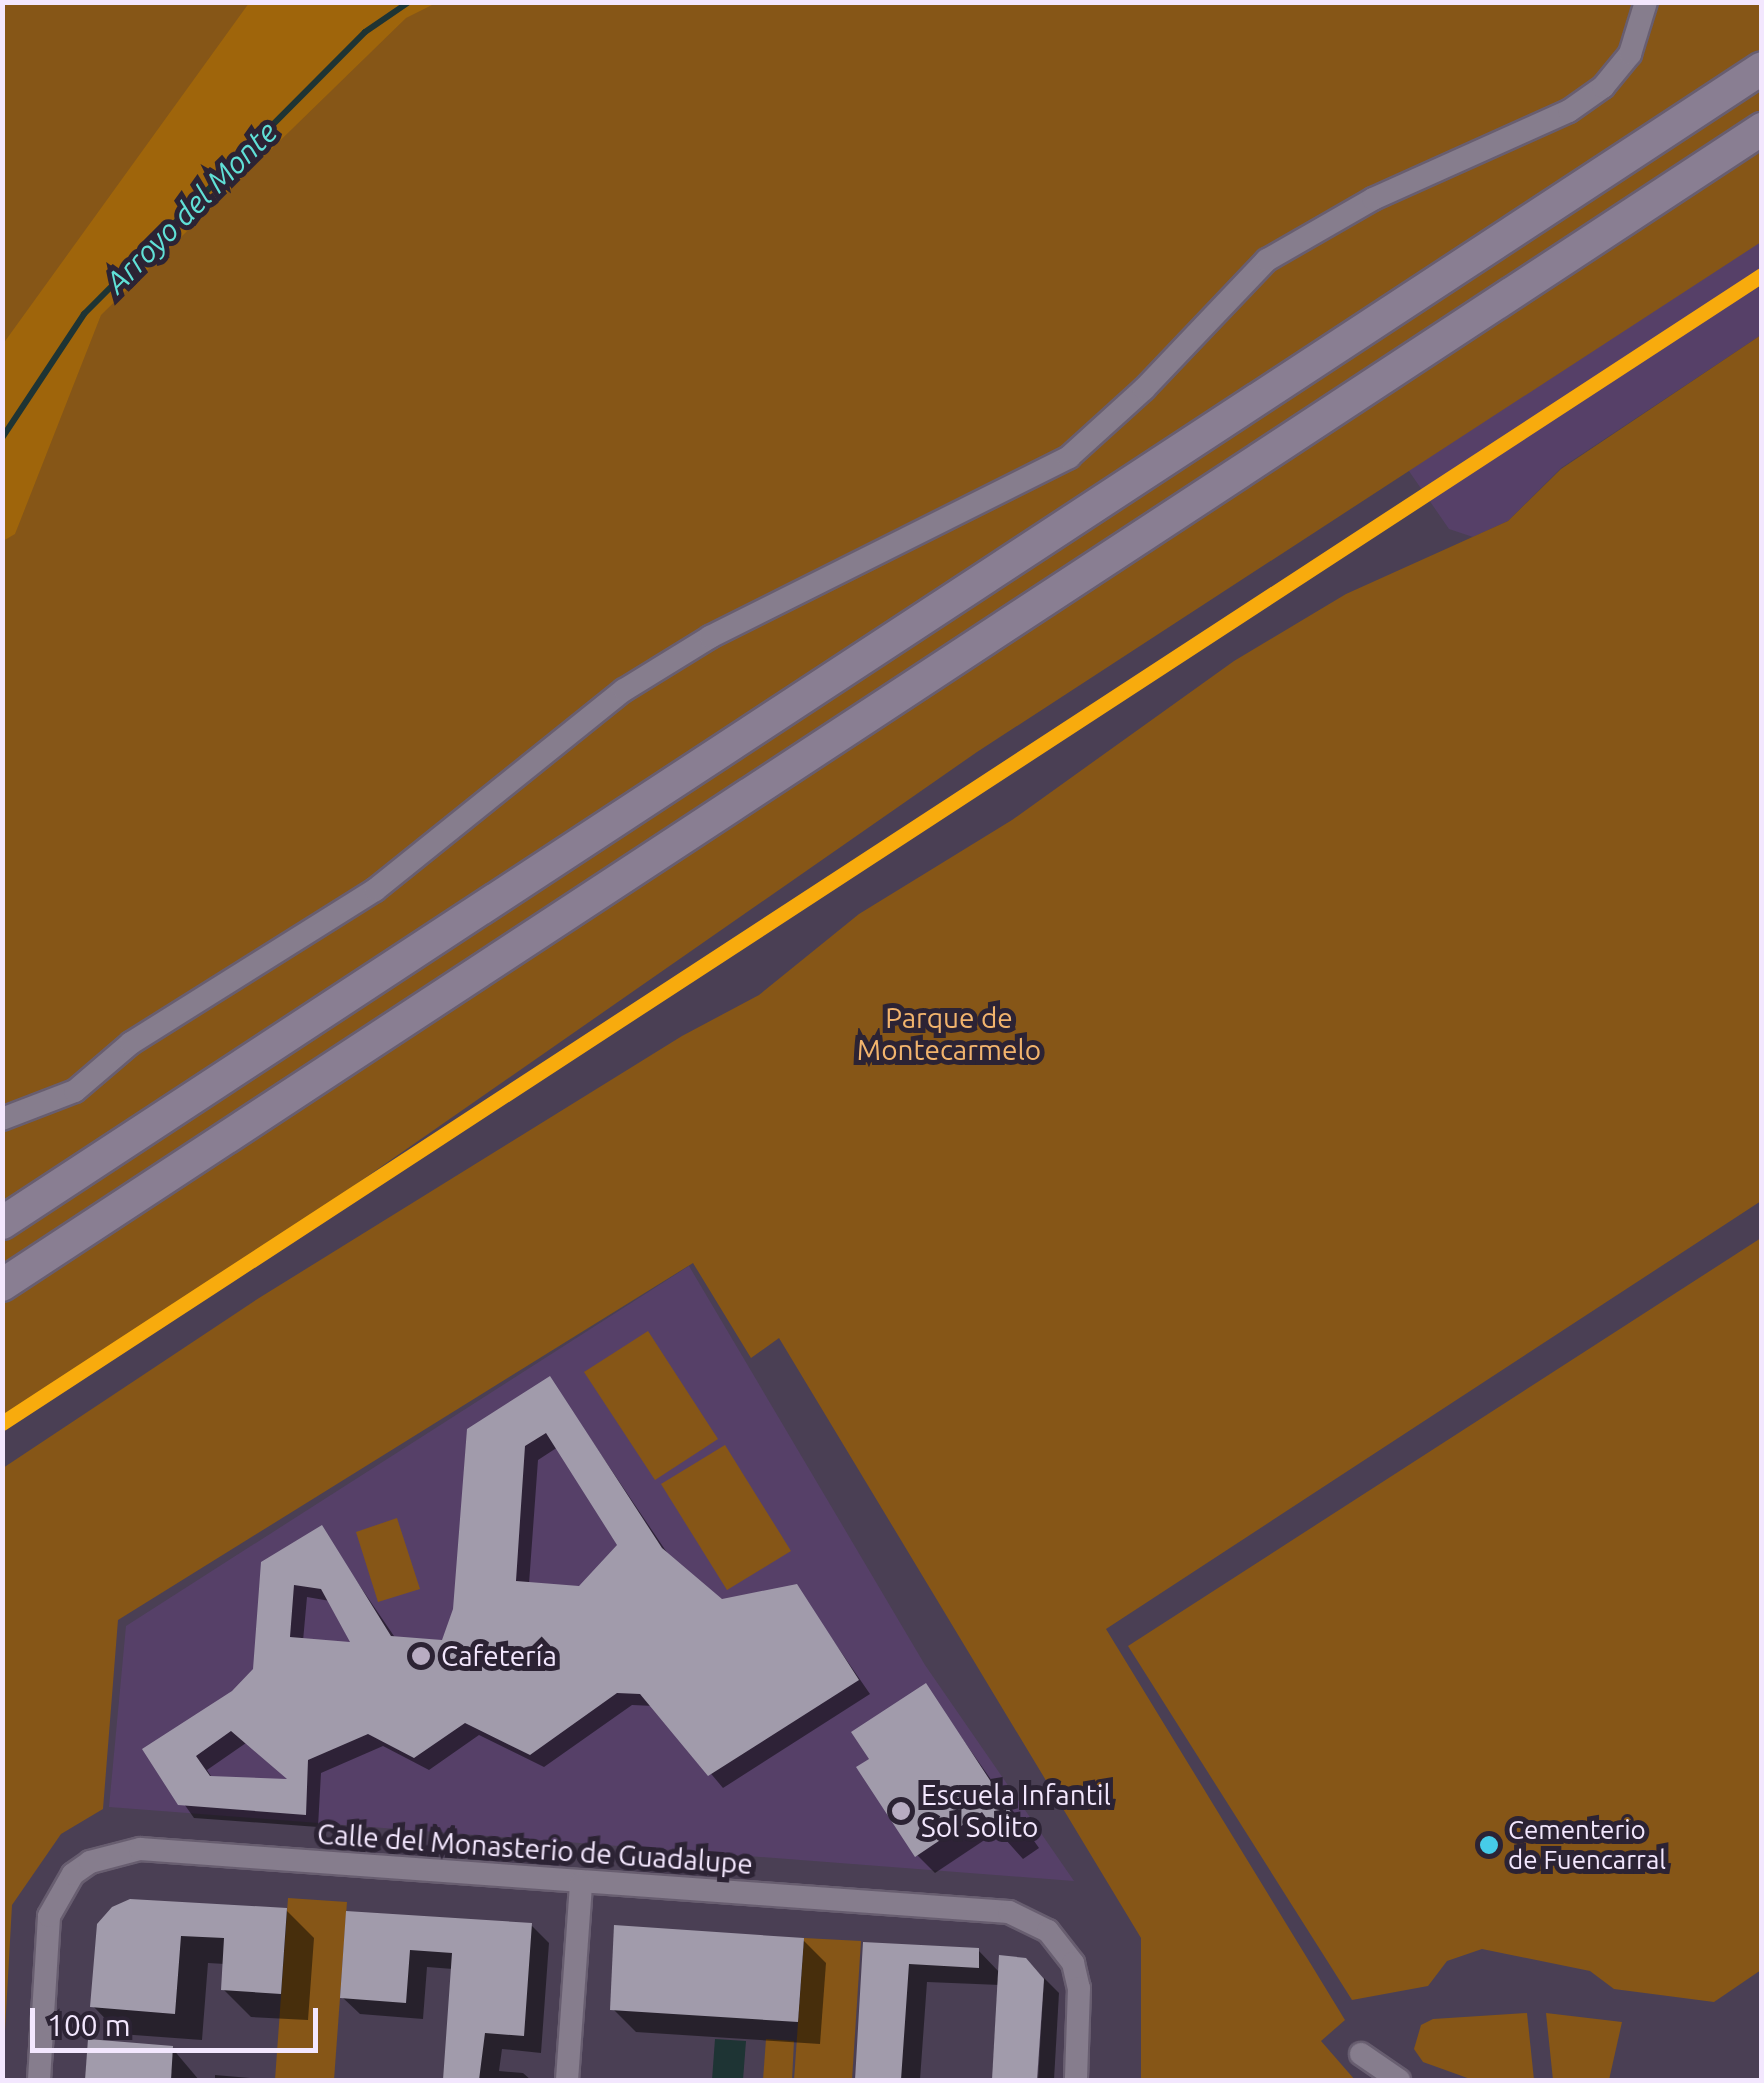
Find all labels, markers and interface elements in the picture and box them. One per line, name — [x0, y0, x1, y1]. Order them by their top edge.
water label: Arroyo del Monte — [98, 114, 284, 300]
park label: Parque de Montecarmelo — [857, 1001, 1041, 1067]
place label: Cafetería — [441, 1639, 557, 1673]
marker: Cafetería — [410, 1645, 432, 1667]
place label: Escuela Infantil Sol Solito — [921, 1778, 1111, 1844]
marker: Escuela Infantil Sol Solito — [890, 1800, 912, 1822]
place label: Cementerio de Fuencarral — [1508, 1814, 1666, 1876]
street label: Calle del Monasterio de Guadalupe — [316, 1817, 754, 1881]
marker: Cementerio de Fuencarral — [1479, 1835, 1499, 1855]
scale bar — [35, 1988, 322, 2050]
text: 100 m — [47, 2008, 131, 2042]

